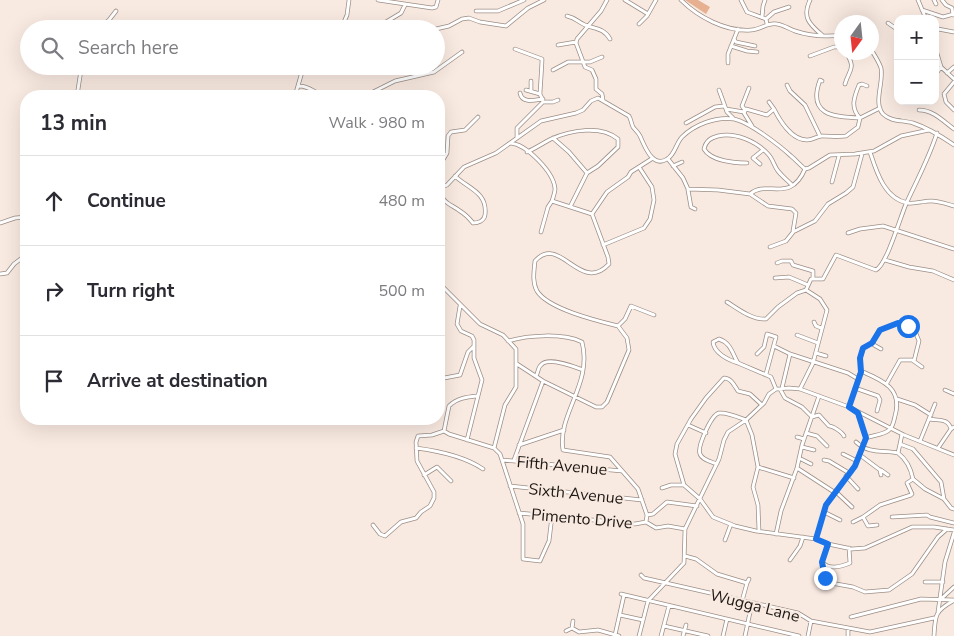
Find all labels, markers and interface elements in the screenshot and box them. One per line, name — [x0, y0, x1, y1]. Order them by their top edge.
north arrow — [834, 15, 879, 60]
map controls — [894, 15, 939, 105]
button: + — [894, 15, 939, 60]
search box — [20, 20, 445, 75]
icon: search — [38, 34, 66, 62]
text: Search here — [78, 35, 179, 61]
button: − — [894, 60, 939, 105]
text: 13 min — [40, 109, 107, 137]
text: Walk · 980 m — [329, 112, 425, 134]
icon: ahead — [40, 187, 68, 215]
text: Continue — [87, 188, 166, 214]
text: 480 m — [378, 190, 425, 212]
icon: right — [40, 277, 68, 305]
text: Turn right — [87, 278, 174, 304]
text: 500 m — [378, 280, 425, 302]
route start — [897, 315, 920, 338]
icon: arrive — [40, 367, 68, 395]
text: Arrive at destination — [87, 368, 268, 394]
street label: Fifth Avenue — [516, 451, 608, 481]
street label: Sixth Avenue — [527, 478, 624, 510]
street label: Pimento Drive — [530, 504, 633, 534]
route end — [814, 567, 837, 590]
street label: Wugga Lane — [708, 584, 802, 628]

